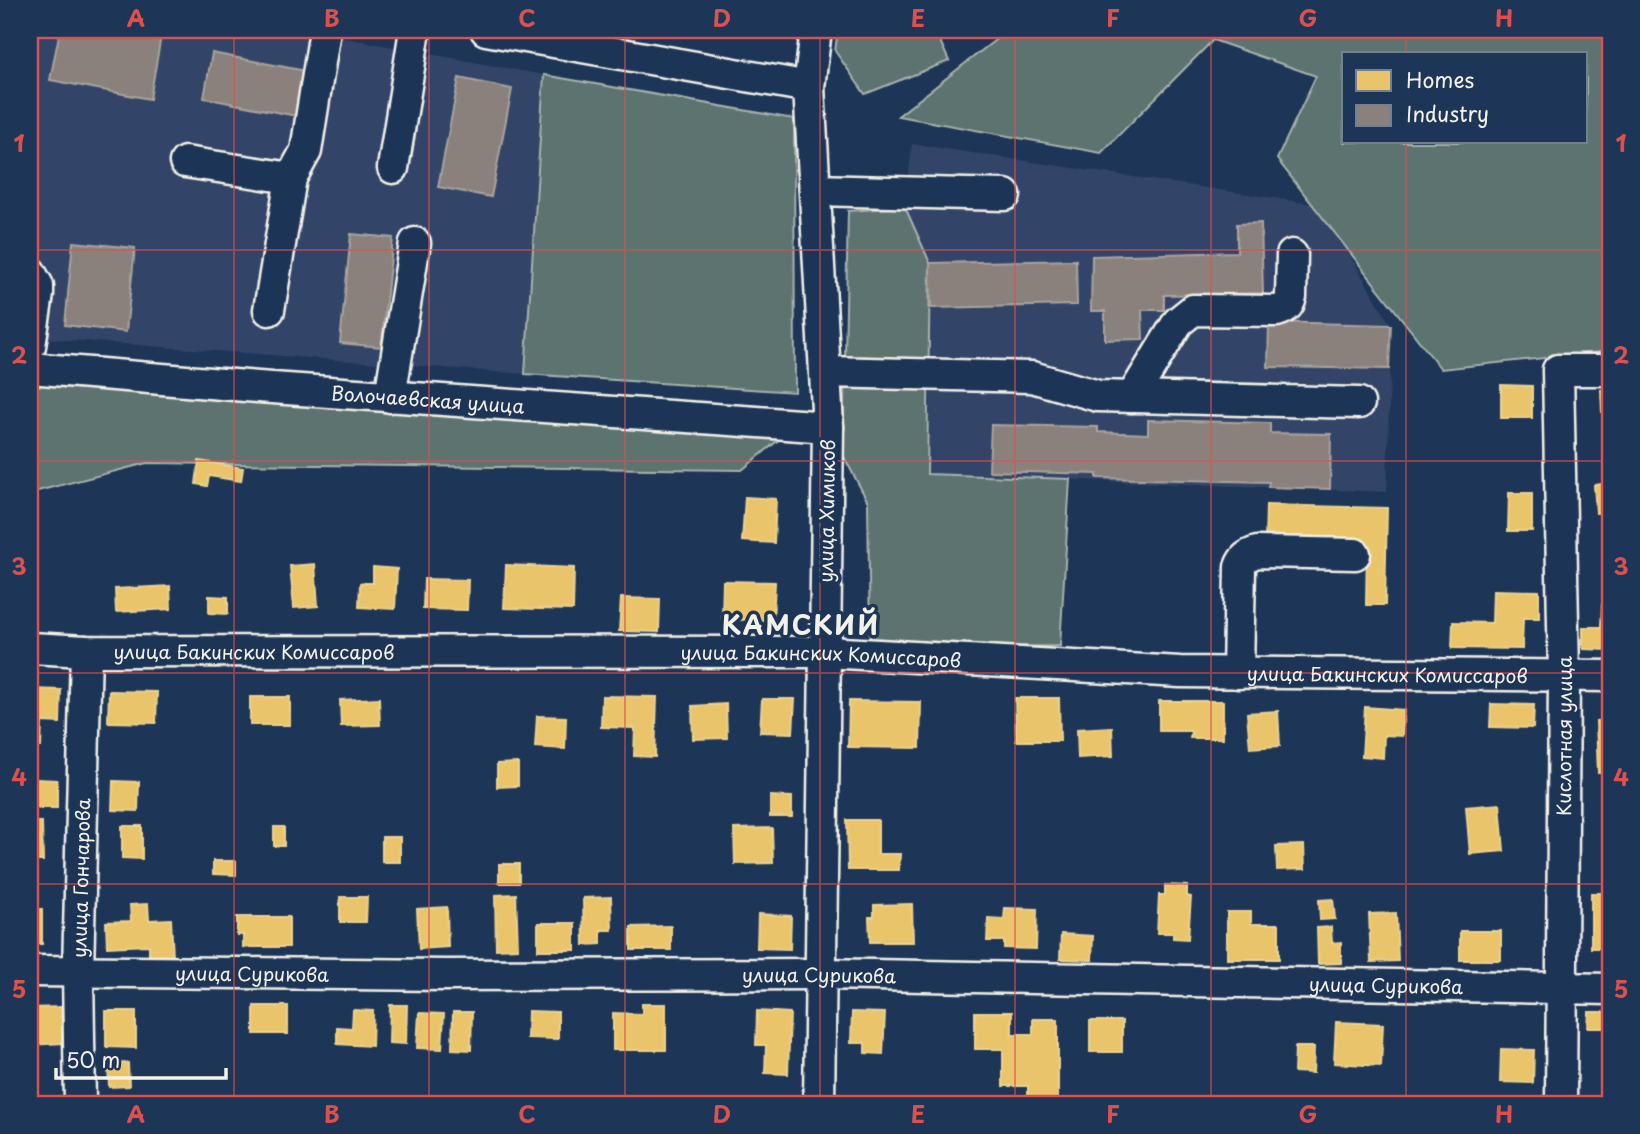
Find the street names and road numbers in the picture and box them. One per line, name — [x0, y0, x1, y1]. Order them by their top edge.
street label: Волочаевская улица — [330, 378, 525, 420]
street label: улица Химиков — [811, 439, 841, 583]
street label: улица Бакинских Комиссаров — [113, 637, 394, 665]
street label: улица Бакинских Комиссаров — [680, 638, 962, 674]
street label: Кислотная улица — [1549, 656, 1578, 816]
street label: улица Бакинских Комиссаров — [1247, 659, 1528, 689]
street label: улица Гончарова — [64, 798, 96, 958]
street label: улица Сурикова — [175, 958, 329, 988]
street label: улица Сурикова — [742, 960, 896, 989]
street label: улица Сурикова — [1309, 969, 1463, 1000]

